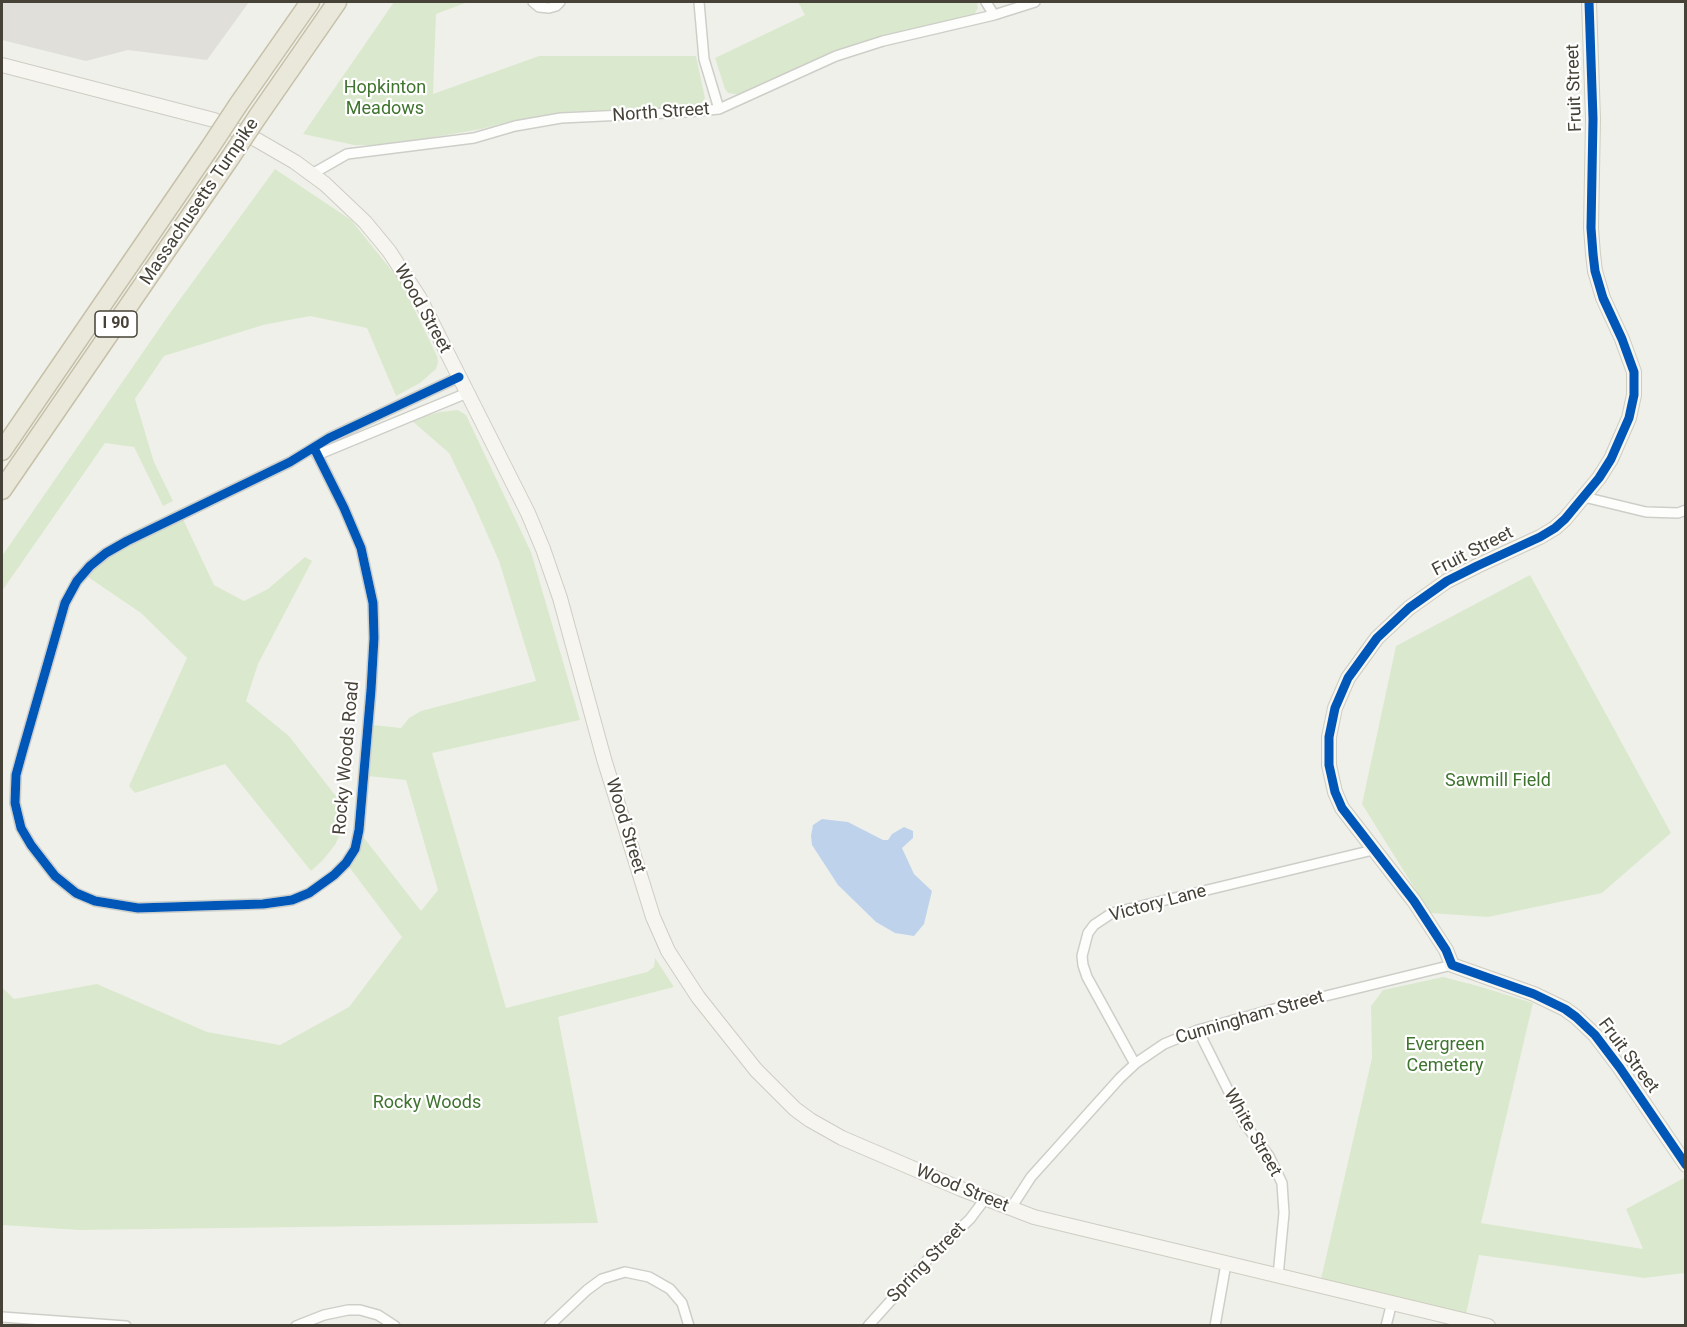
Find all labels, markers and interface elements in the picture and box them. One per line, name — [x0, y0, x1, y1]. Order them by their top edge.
street label: Fruit Street — [1563, 44, 1587, 132]
park label: Hopkinton Meadows — [344, 77, 426, 119]
street label: North Street — [612, 99, 710, 127]
street label: Massachusetts Turnpike — [136, 115, 264, 289]
street label: Wood Street — [389, 261, 455, 357]
road number: I 90 — [95, 311, 137, 337]
street label: Fruit Street — [1429, 522, 1517, 582]
street label: Rocky Woods Road — [330, 680, 364, 836]
park label: Sawmill Field — [1445, 770, 1551, 792]
street label: Wood Street — [600, 776, 650, 876]
street label: Victory Lane — [1107, 881, 1209, 927]
street label: Cunningham Street — [1173, 986, 1327, 1050]
street label: Fruit Street — [1593, 1014, 1663, 1098]
park label: Evergreen Cemetery — [1405, 1034, 1485, 1076]
street label: White Street — [1218, 1085, 1286, 1181]
park label: Rocky Woods — [373, 1092, 481, 1114]
street label: Wood Street — [912, 1161, 1012, 1217]
street label: Spring Street — [883, 1218, 971, 1308]

